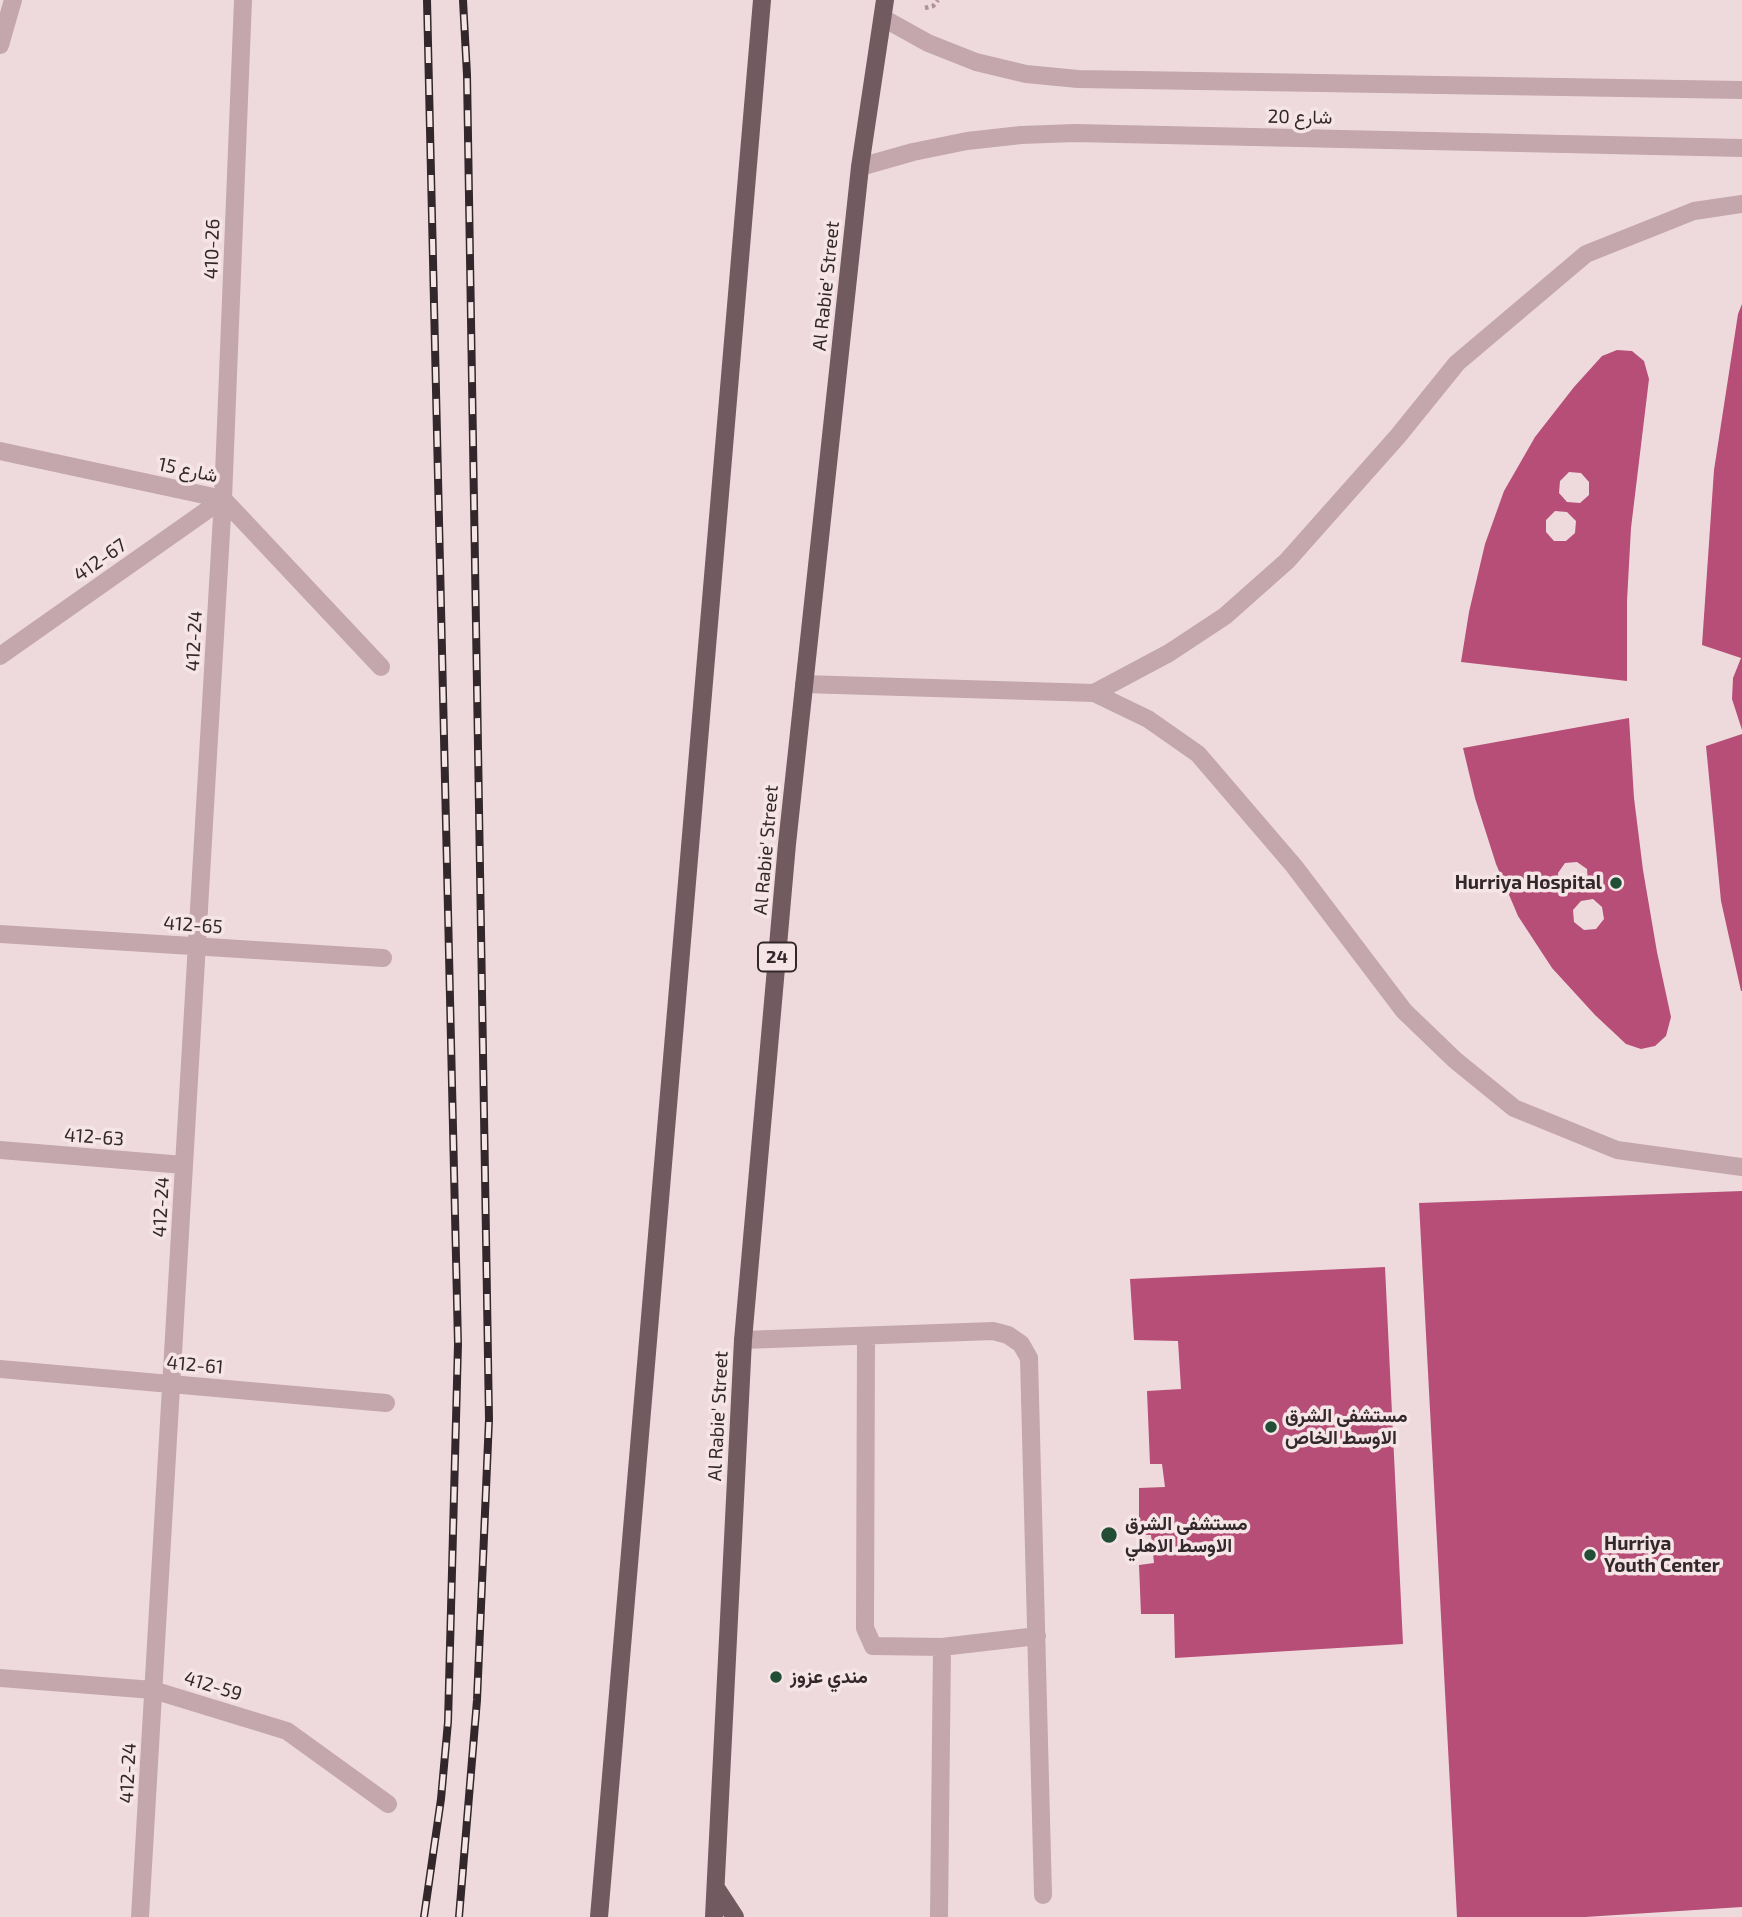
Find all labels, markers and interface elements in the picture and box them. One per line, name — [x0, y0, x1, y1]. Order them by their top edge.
street label: شارع 20 — [1268, 105, 1332, 129]
street label: 410-26 — [200, 218, 224, 280]
street label: Al Rabie' Street — [808, 220, 844, 352]
street label: شارع 15 — [156, 453, 220, 487]
street label: 412-67 — [69, 534, 131, 586]
street label: 412-24 — [181, 610, 207, 672]
street label: Al Rabie' Street — [749, 784, 783, 916]
place label: Hurriya Hospital — [1455, 872, 1602, 894]
marker: Hurriya Hospital — [1608, 875, 1624, 891]
street label: 412-65 — [163, 912, 223, 938]
road number: 24 — [758, 942, 796, 972]
street label: 412-63 — [63, 1124, 125, 1150]
street label: 412-24 — [148, 1176, 174, 1238]
street label: Al Rabie' Street — [703, 1350, 733, 1482]
street label: 412-61 — [166, 1351, 224, 1379]
place label: مستشفى الشرق الاوسط الخاص — [1285, 1405, 1407, 1449]
marker: مستشفى الشرق الاوسط الخاص — [1263, 1419, 1279, 1435]
place label: مستشفى الشرق الاوسط الاهلي — [1125, 1513, 1247, 1557]
marker: مستشفى الشرق الاوسط الاهلي — [1099, 1525, 1119, 1545]
place label: Hurriya Youth Center — [1604, 1533, 1720, 1577]
marker: Hurriya Youth Center — [1582, 1547, 1598, 1563]
street label: 412-59 — [181, 1666, 245, 1706]
place label: مندي عزوز — [790, 1666, 868, 1688]
marker: مندي عزوز — [768, 1669, 784, 1685]
street label: 412-24 — [115, 1742, 141, 1804]

